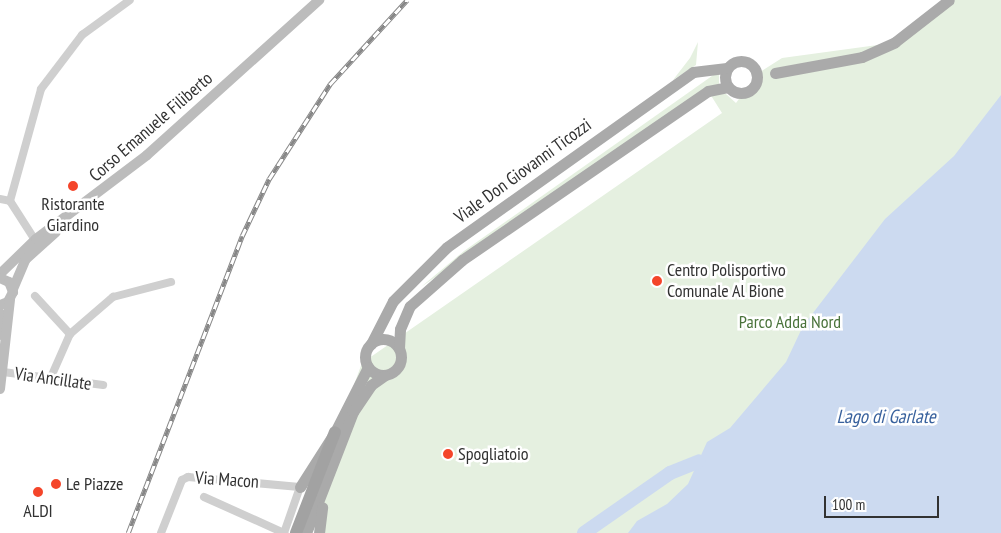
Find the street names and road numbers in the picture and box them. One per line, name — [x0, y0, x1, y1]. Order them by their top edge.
street label: Corso Emanuele Filiberto — [85, 68, 217, 186]
street label: Viale Don Giovanni Ticozzi — [450, 114, 596, 228]
street label: Via Ancillate — [13, 363, 93, 395]
street label: Via Macon — [194, 467, 260, 493]

